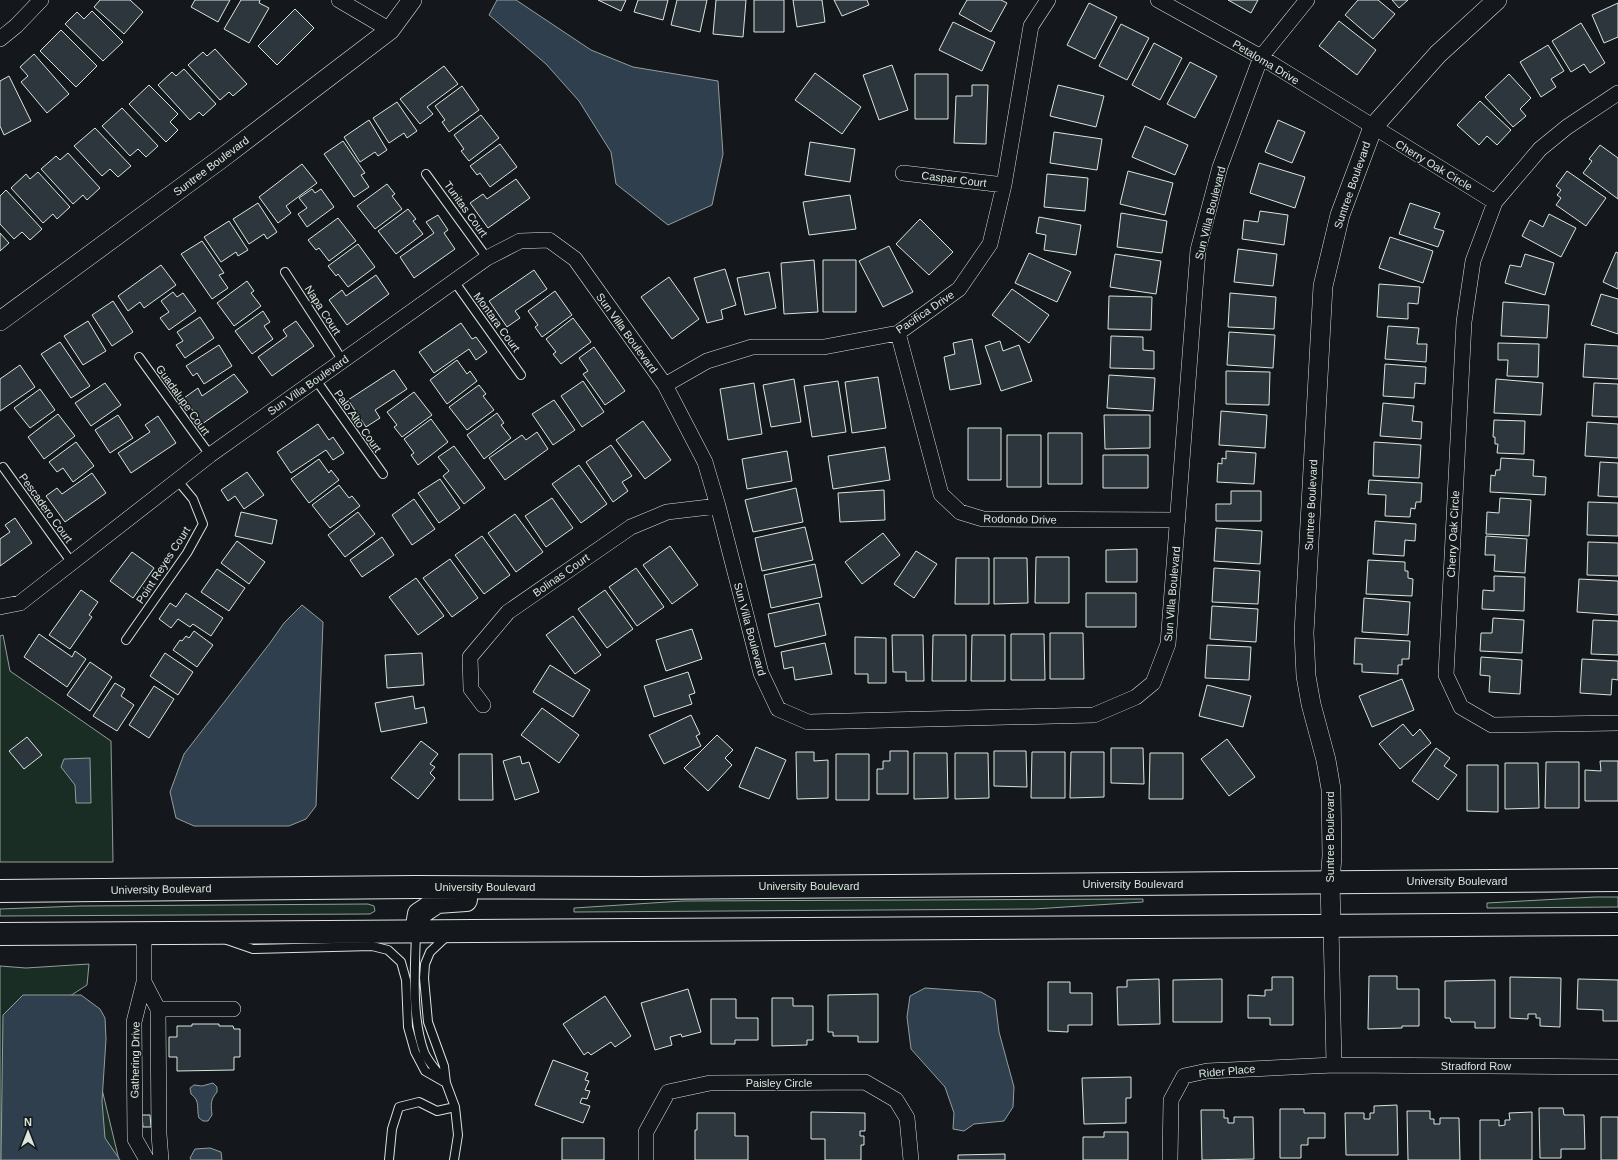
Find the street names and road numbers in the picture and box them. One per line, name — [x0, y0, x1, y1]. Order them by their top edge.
street label: Petaloma Drive — [1231, 37, 1301, 87]
street label: Suntree Boulevard — [171, 134, 251, 198]
street label: Cherry Oak Circle — [1393, 137, 1475, 193]
street label: Suntree Boulevard — [1331, 140, 1373, 230]
street label: Sun Villa Boulevard — [1193, 165, 1227, 261]
street label: Caspar Court — [921, 169, 987, 189]
street label: Tunitas Court — [442, 179, 490, 239]
street label: Napa Court — [303, 283, 343, 337]
street label: Pacifica Drive — [894, 288, 956, 336]
street label: Montara Court — [471, 290, 523, 354]
street label: Sun Villa Boulevard — [594, 291, 660, 375]
street label: Sun Villa Boulevard — [265, 353, 351, 417]
street label: Guadalupe Court — [154, 363, 212, 437]
street label: Palo Alto Court — [332, 388, 384, 454]
street label: Suntree Boulevard — [1303, 459, 1319, 551]
street label: Pescadero Court — [17, 471, 75, 545]
street label: Cherry Oak Circle — [1445, 490, 1461, 578]
street label: Rodondo Drive — [983, 512, 1057, 526]
street label: Point Reyes Court — [134, 524, 192, 606]
street label: Sun Villa Boulevard — [1162, 546, 1182, 642]
street label: Bolinas Court — [531, 551, 591, 599]
street label: Sun Villa Boulevard — [732, 581, 768, 677]
street label: Suntree Boulevard — [1324, 791, 1336, 883]
street label: University Boulevard — [1407, 875, 1507, 887]
street label: University Boulevard — [1083, 878, 1183, 890]
street label: University Boulevard — [759, 880, 859, 892]
street label: University Boulevard — [435, 881, 535, 893]
street label: University Boulevard — [110, 882, 212, 896]
street label: Gathering Drive — [128, 1021, 142, 1099]
street label: Stradford Row — [1441, 1060, 1511, 1072]
street label: Rider Place — [1198, 1063, 1256, 1079]
street label: Paisley Circle — [746, 1077, 812, 1089]

